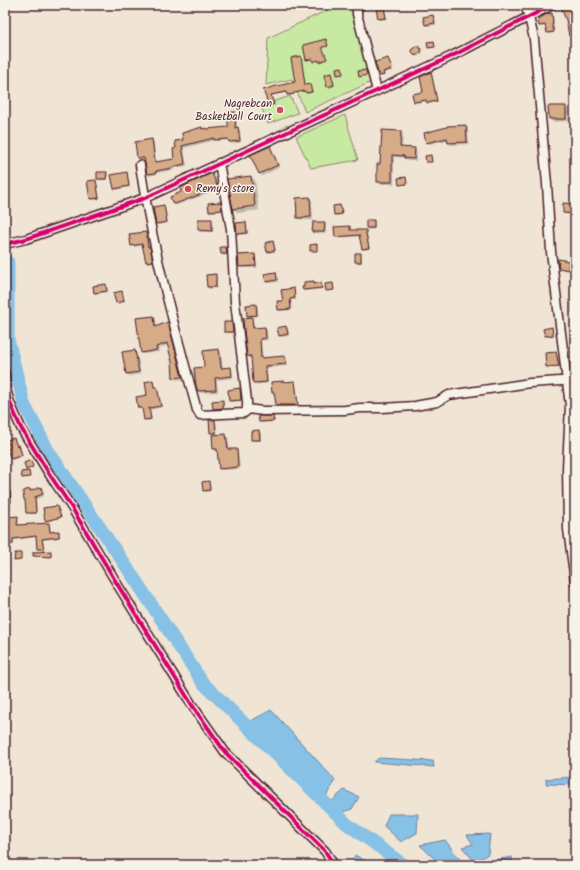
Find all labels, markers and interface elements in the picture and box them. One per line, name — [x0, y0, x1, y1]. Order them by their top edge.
place label: Nagrebcan Basketball Court — [195, 95, 273, 126]
marker: Nagrebcan Basketball Court — [275, 105, 285, 115]
place label: Remy's store — [196, 180, 255, 198]
marker: Remy's store — [183, 184, 193, 194]

